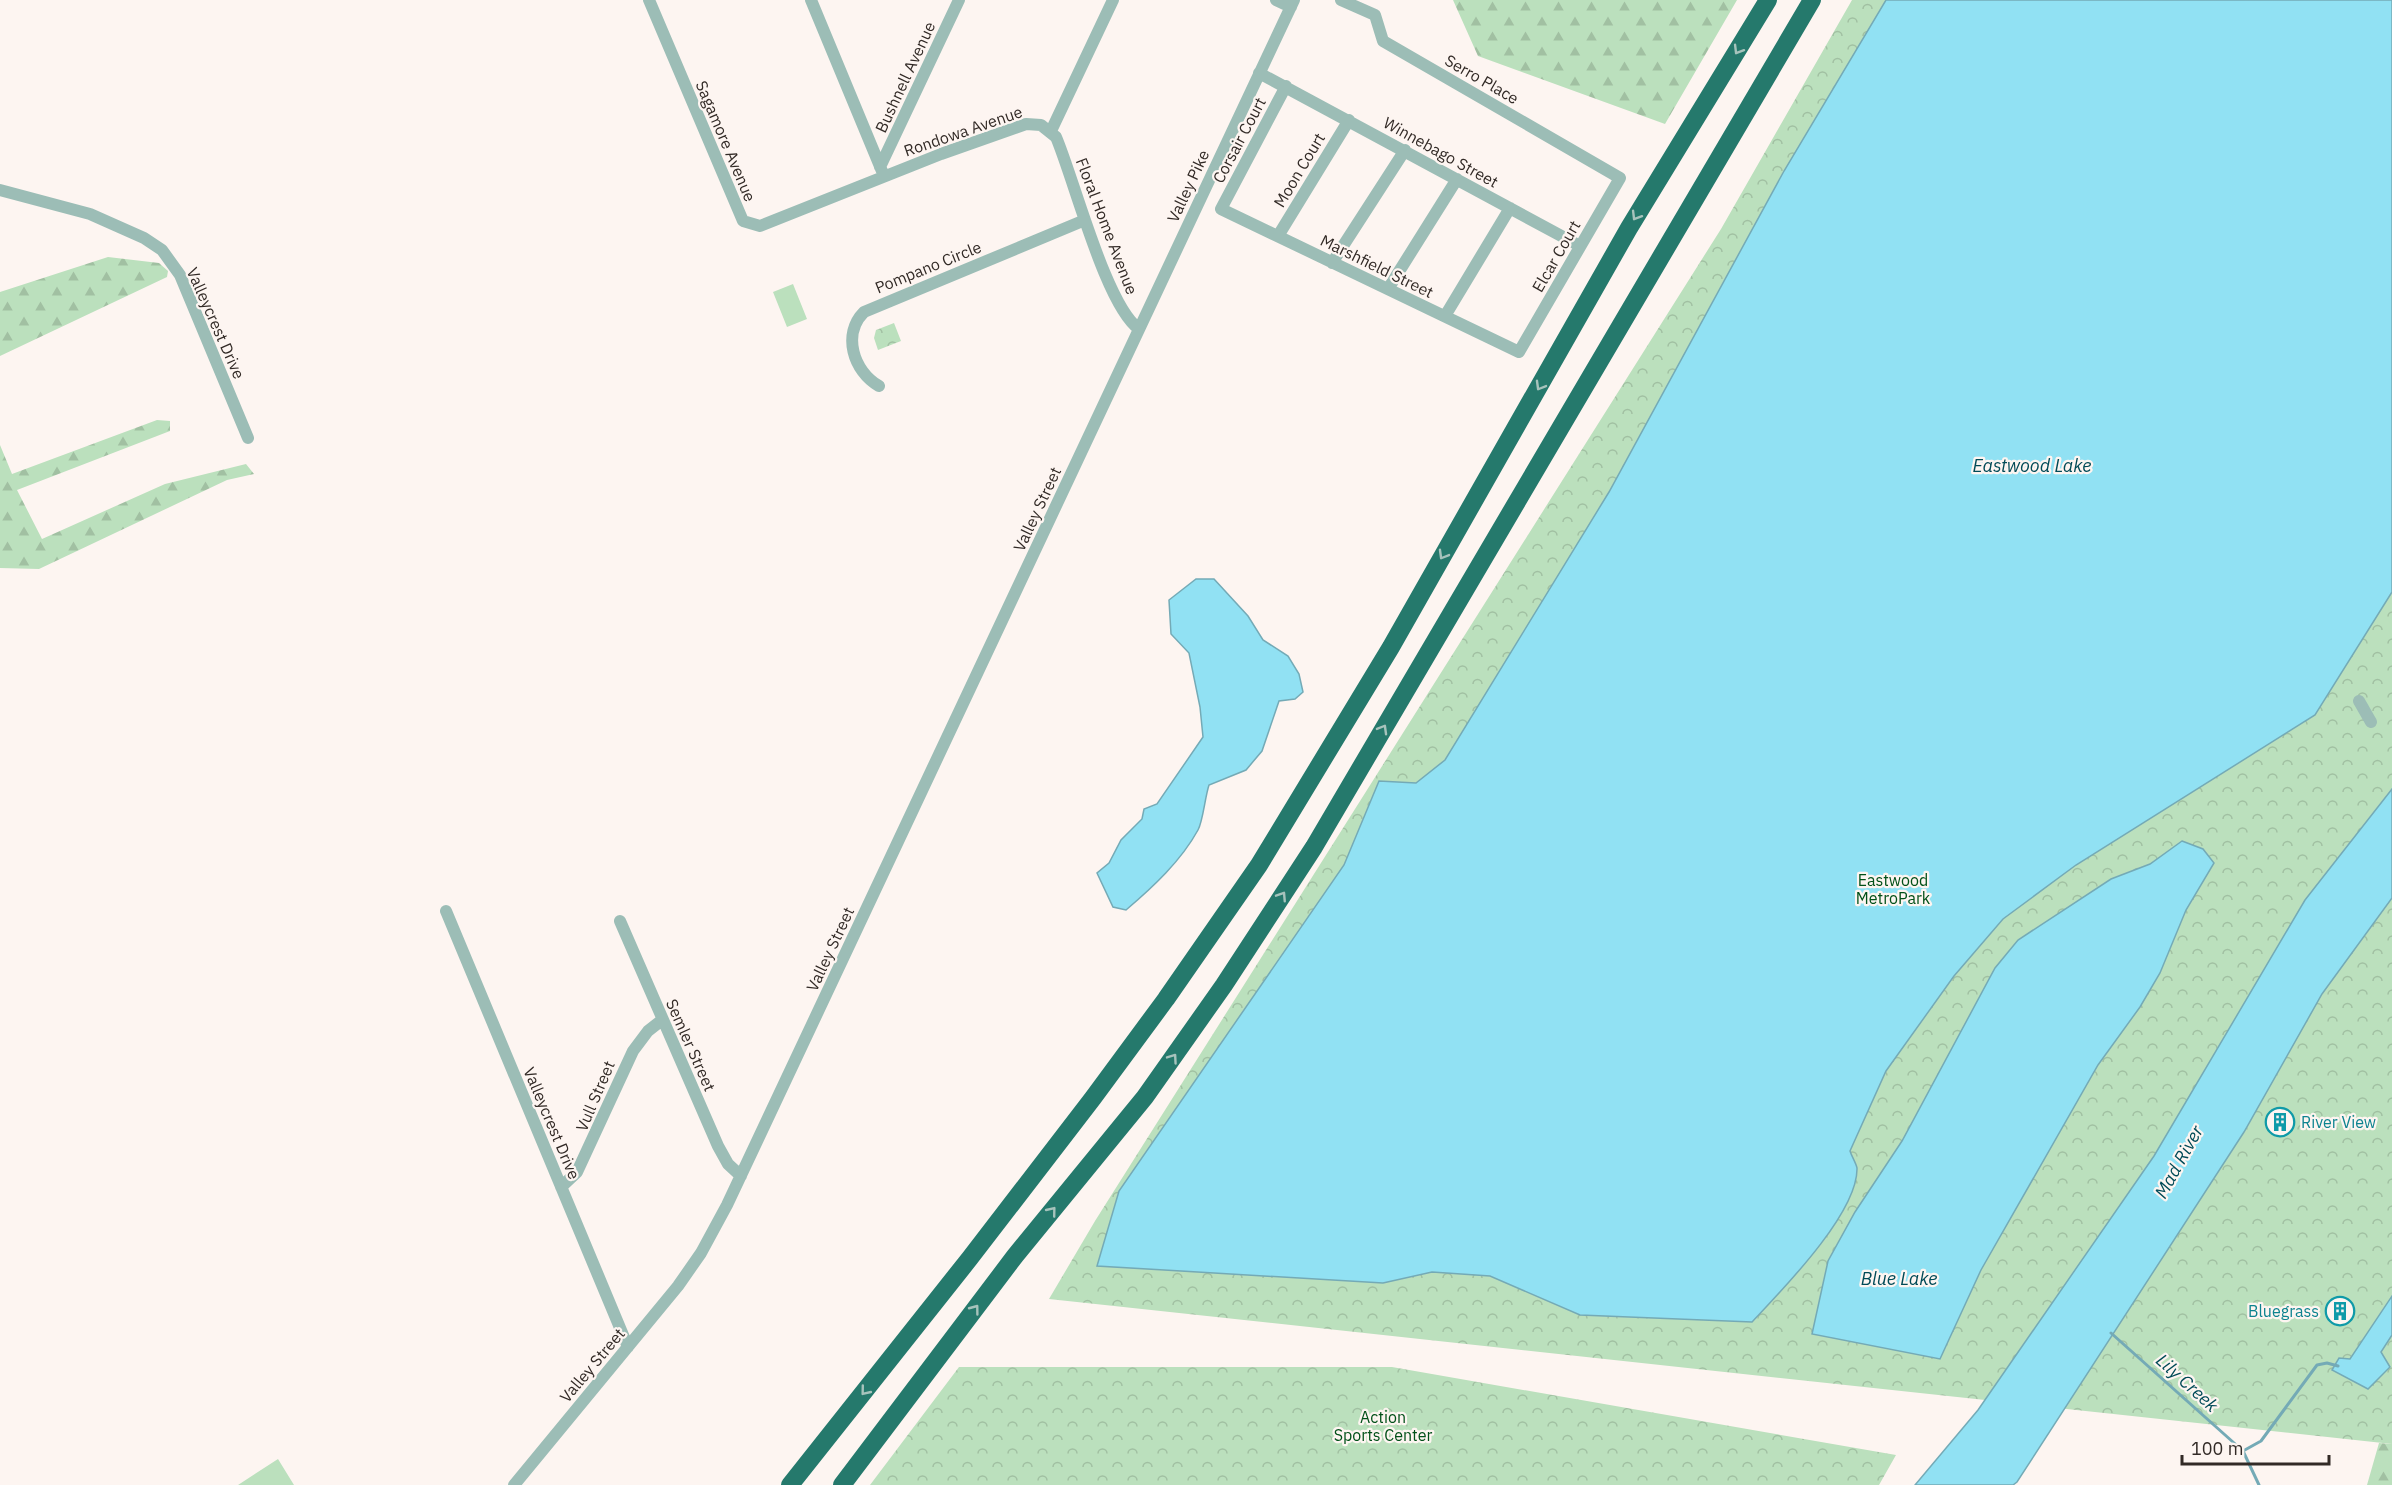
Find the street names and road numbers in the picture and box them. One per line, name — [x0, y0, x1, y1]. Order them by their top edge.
street label: Bushnell Avenue — [871, 18, 940, 136]
street label: Serro Place — [1442, 50, 1523, 108]
street label: Sagamore Avenue — [691, 77, 761, 205]
street label: Corsair Court — [1208, 94, 1270, 186]
street label: Rondowa Avenue — [901, 101, 1025, 161]
street label: Winnebago Street — [1380, 112, 1502, 192]
street label: Moon Court — [1269, 129, 1329, 211]
street label: Valley Pike — [1163, 146, 1214, 225]
street label: Floral Home Avenue — [1072, 155, 1142, 297]
street label: Elcar Court — [1527, 217, 1585, 295]
street label: Marshfield Street — [1317, 230, 1437, 302]
street label: Pompano Circle — [872, 237, 984, 297]
street label: Valleycrest Drive — [182, 264, 250, 382]
street label: Valley Street — [1009, 464, 1065, 554]
street label: Valley Street — [802, 904, 858, 994]
street label: Semler Street — [662, 996, 720, 1094]
street label: Vull Street — [571, 1058, 619, 1134]
street label: Valleycrest Drive — [519, 1064, 585, 1182]
street label: Valley Street — [555, 1324, 629, 1406]

